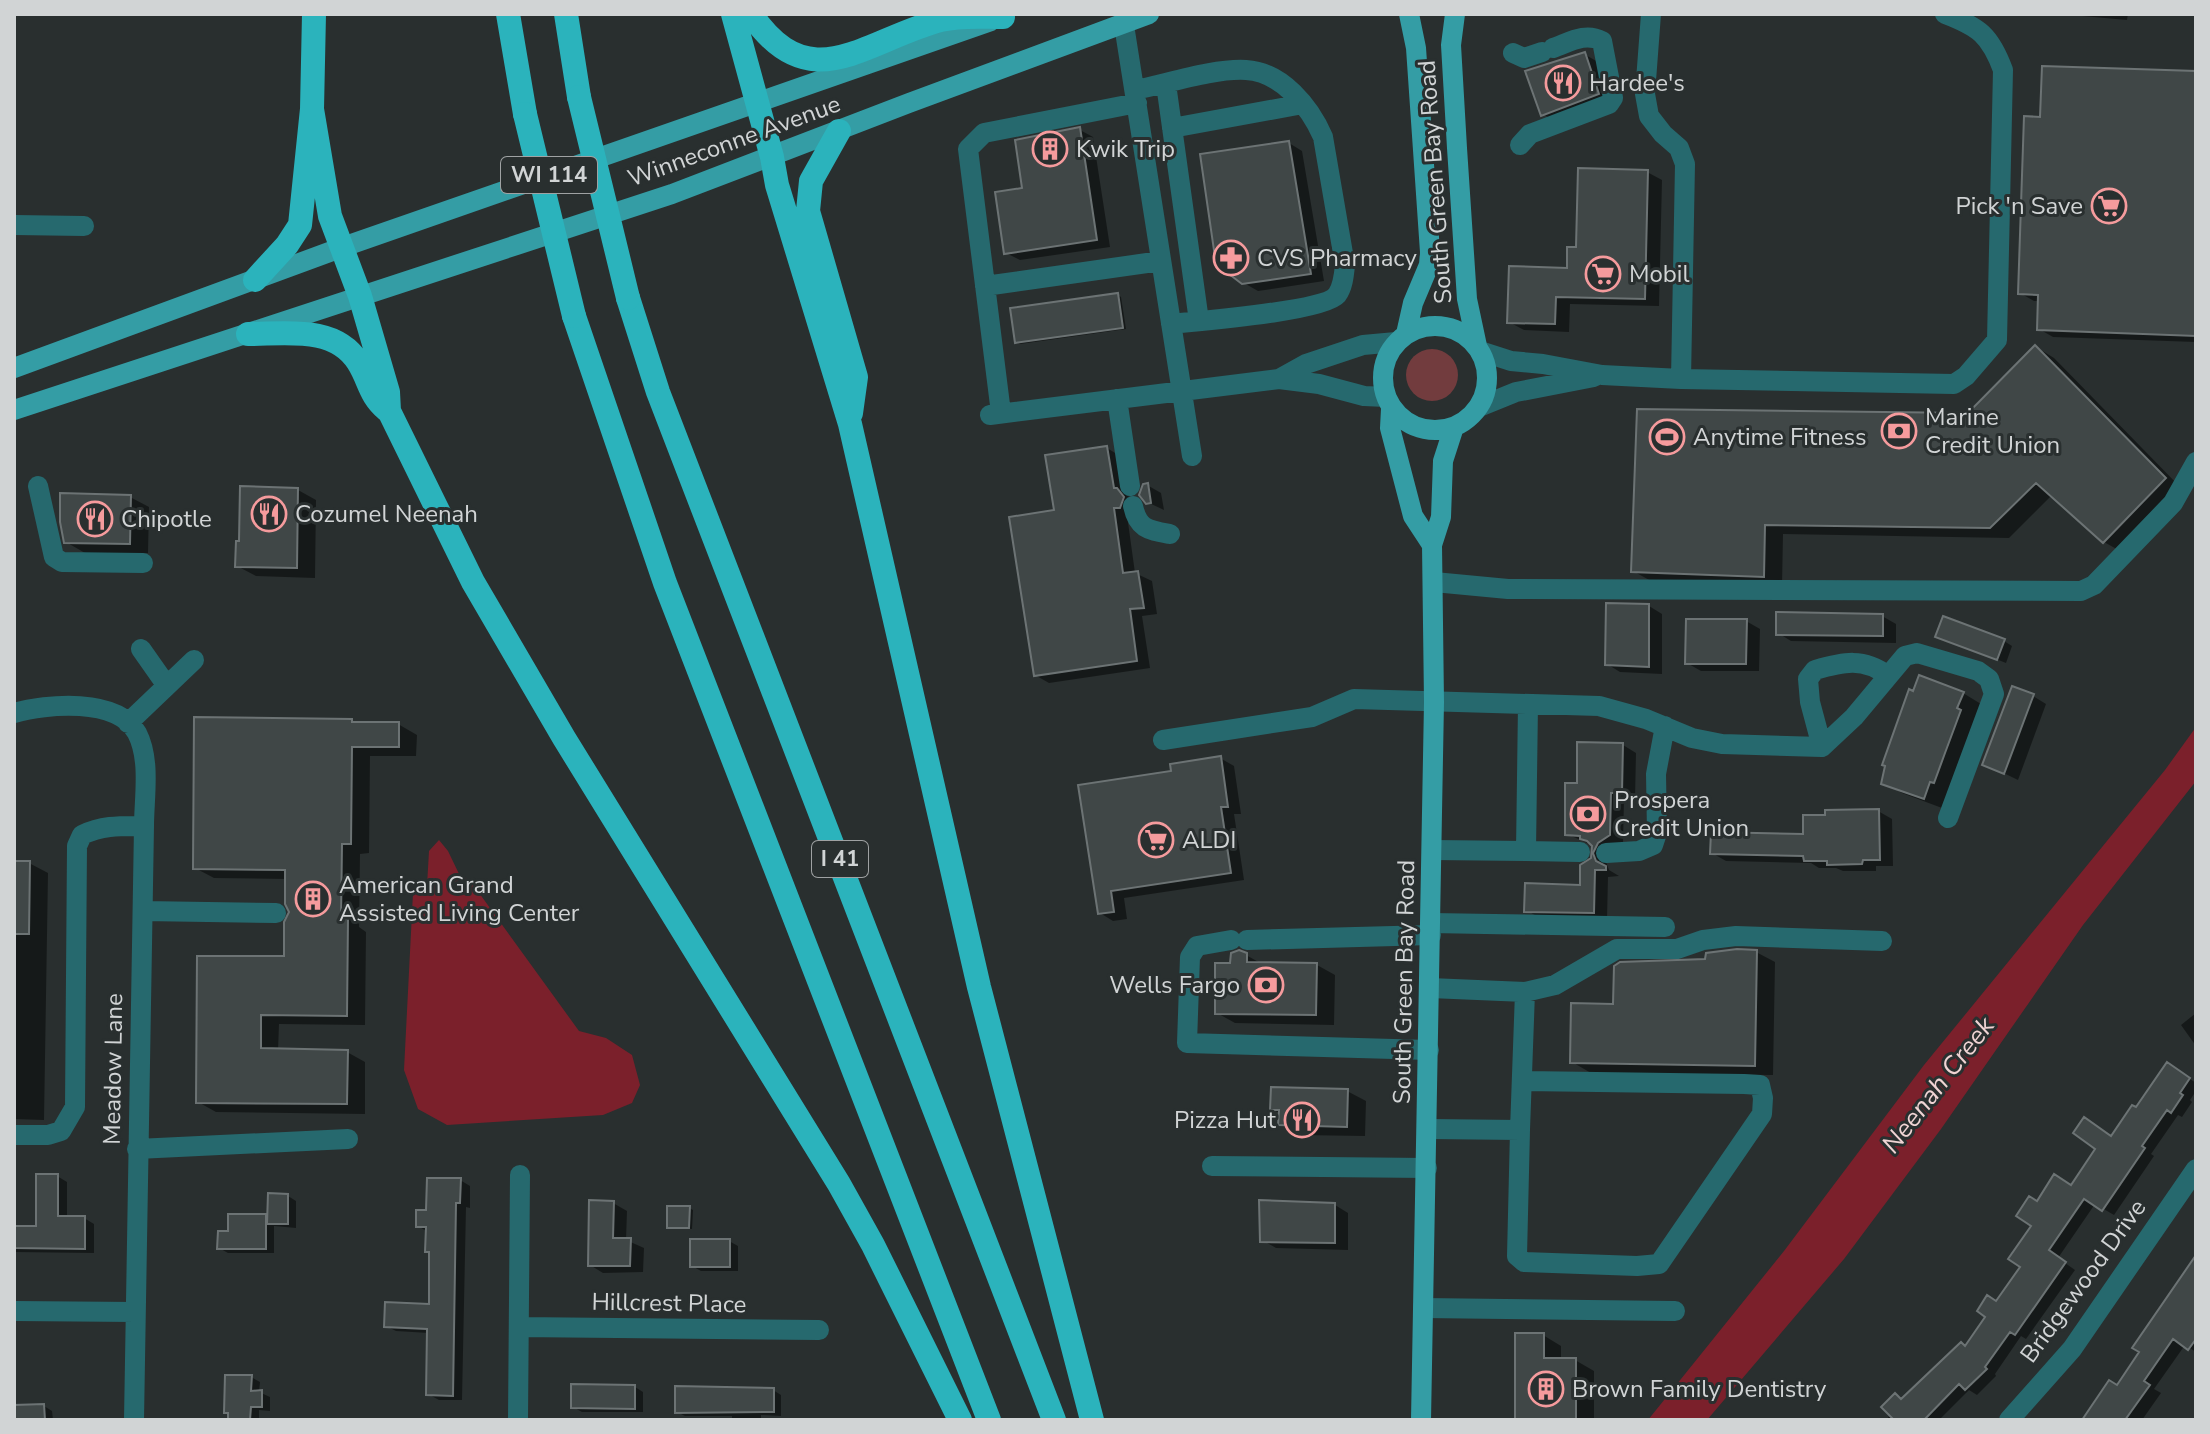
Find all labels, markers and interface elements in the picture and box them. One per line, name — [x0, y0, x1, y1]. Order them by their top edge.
street label: South Green Bay Road — [1411, 59, 1459, 305]
restaurant icon: Hardee's — [1544, 64, 1582, 102]
place label: Hardee's — [1589, 67, 1685, 99]
street label: Winneconne Avenue — [623, 88, 845, 194]
building icon: Kwik Trip — [1031, 130, 1069, 168]
place label: Kwik Trip — [1076, 133, 1175, 165]
road number: WI 114 — [501, 157, 597, 193]
supermarket icon: Pick 'n Save — [2090, 187, 2128, 225]
place label: Pick 'n Save — [1956, 190, 2083, 222]
pharmacy icon: CVS Pharmacy — [1212, 239, 1250, 277]
place label: CVS Pharmacy — [1257, 242, 1418, 274]
supermarket icon: Mobil — [1584, 255, 1622, 293]
place label: Mobil — [1629, 258, 1690, 290]
place label: Marine Credit Union — [1925, 401, 2060, 461]
bank icon: Marine Credit Union — [1880, 412, 1918, 450]
sports icon: Anytime Fitness — [1648, 418, 1686, 456]
place label: Anytime Fitness — [1693, 421, 1867, 453]
restaurant icon: Cozumel Neenah — [250, 495, 288, 533]
place label: Cozumel Neenah — [295, 498, 478, 530]
restaurant icon: Chipotle — [76, 500, 114, 538]
place label: Chipotle — [121, 503, 212, 535]
place label: Prospera Credit Union — [1614, 784, 1749, 844]
bank icon: Prospera Credit Union — [1569, 795, 1607, 833]
supermarket icon: ALDI — [1137, 821, 1175, 859]
place label: ALDI — [1182, 824, 1236, 856]
road number: I 41 — [812, 841, 868, 877]
street label: South Green Bay Road — [1386, 860, 1422, 1104]
place label: American Grand Assisted Living Center — [339, 869, 580, 929]
building icon: American Grand Assisted Living Center — [294, 880, 332, 918]
bank icon: Wells Fargo — [1247, 966, 1285, 1004]
place label: Wells Fargo — [1109, 969, 1240, 1001]
street label: Meadow Lane — [96, 993, 130, 1145]
water label: Neenah Creek — [1874, 1009, 2003, 1160]
restaurant icon: Pizza Hut — [1283, 1101, 1321, 1139]
place label: Pizza Hut — [1174, 1104, 1277, 1136]
street label: Bridgewood Drive — [2013, 1193, 2153, 1369]
street label: Hillcrest Place — [591, 1286, 747, 1320]
building icon: Brown Family Dentistry — [1527, 1370, 1565, 1408]
place label: Brown Family Dentistry — [1572, 1373, 1827, 1405]

